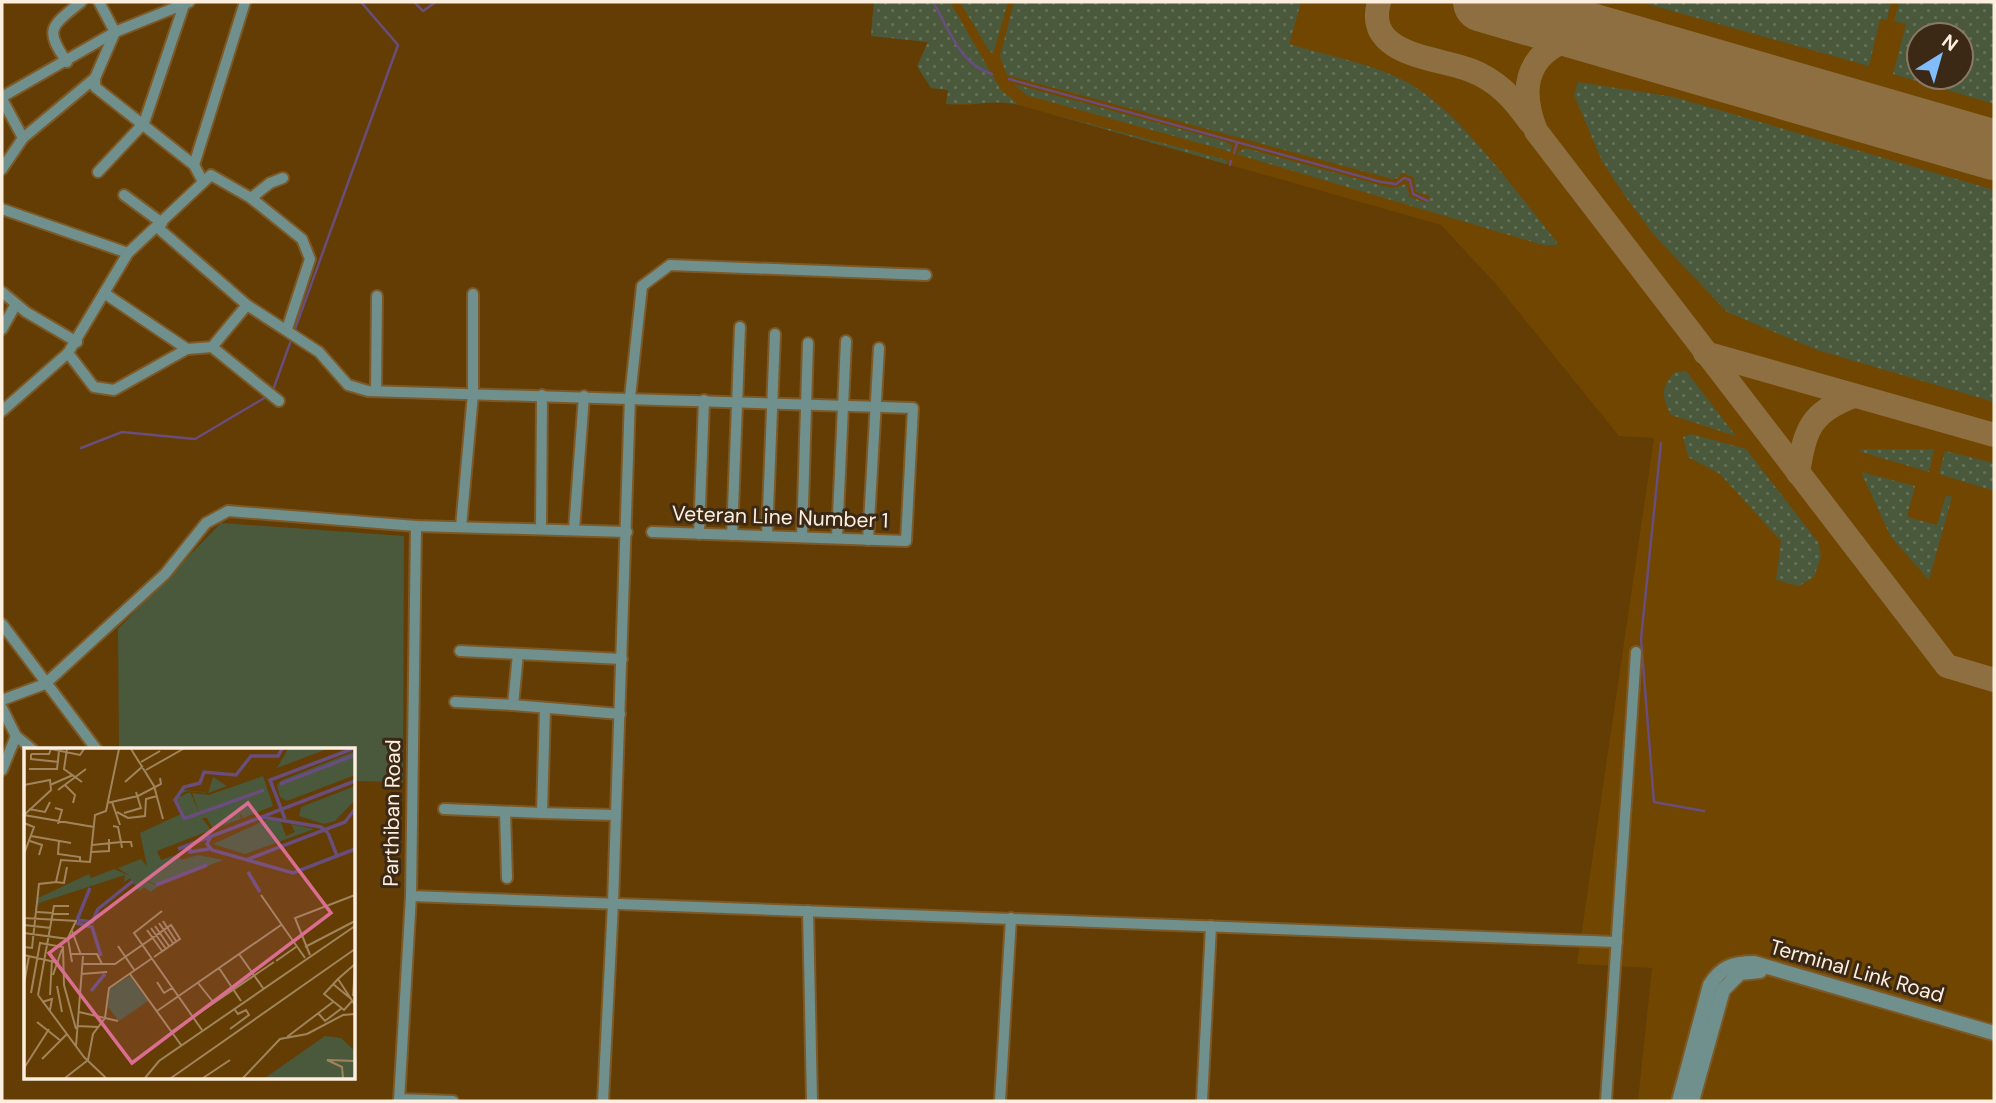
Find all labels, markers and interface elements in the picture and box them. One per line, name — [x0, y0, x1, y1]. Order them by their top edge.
north arrow — [1905, 21, 1975, 91]
text: N — [1937, 29, 1963, 57]
street label: Veteran Line Number 1 — [671, 499, 889, 535]
street label: Parthiban Road — [377, 739, 407, 887]
inset map — [24, 748, 355, 1078]
street label: Terminal Link Road — [1766, 933, 1948, 1009]

